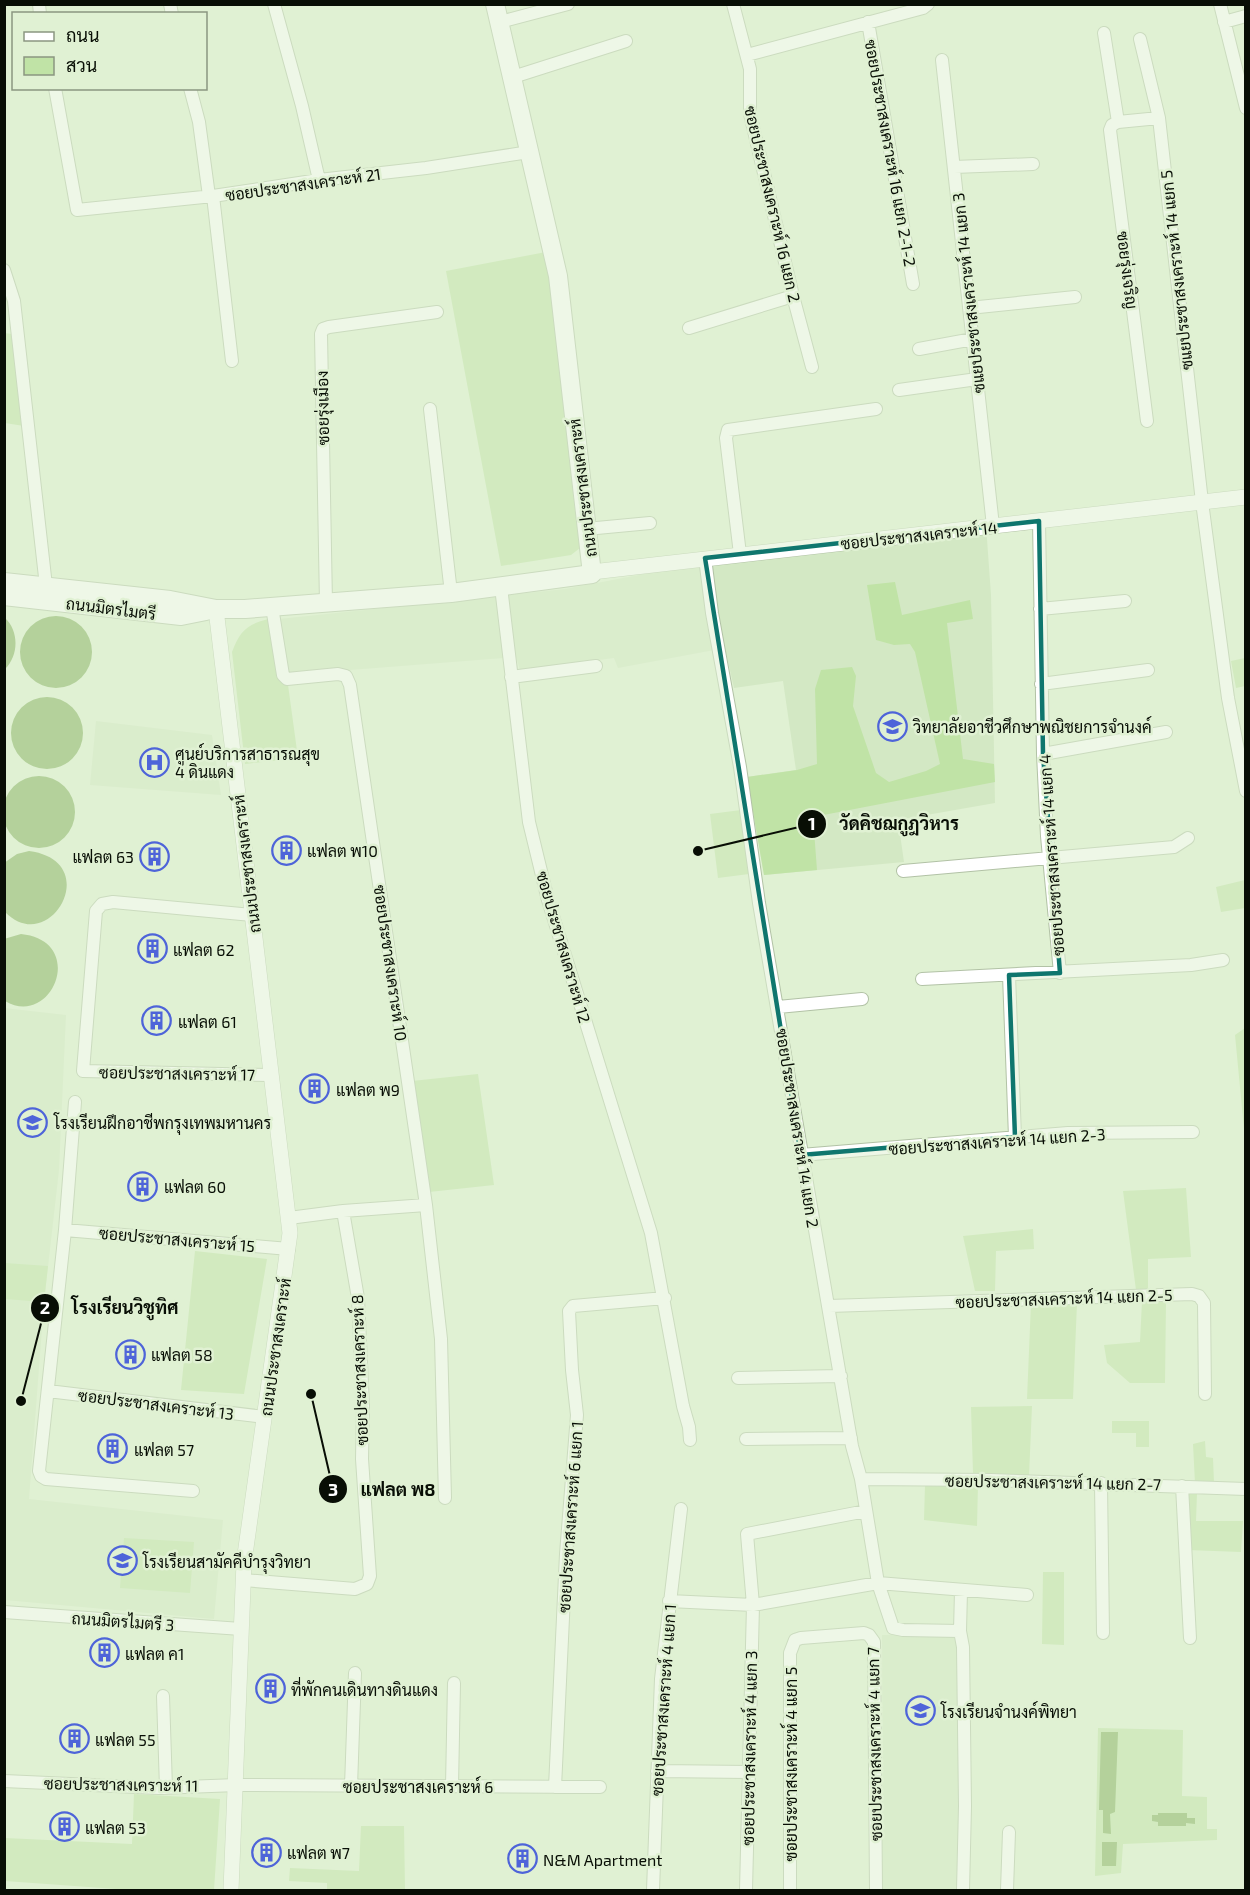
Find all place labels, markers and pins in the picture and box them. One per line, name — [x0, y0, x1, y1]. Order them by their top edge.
school or university icon: วิทยาลัยอาชีวศึกษาพณิชยการจำนงค์ — [876, 710, 908, 742]
place label: วิทยาลัยอาชีวศึกษาพณิชยการจำนงค์ — [912, 715, 1152, 736]
place label: ศูนย์บริการสาธารณสุข 4 ดินแดง — [175, 742, 320, 781]
hospital icon: ศูนย์บริการสาธารณสุข 4 ดินแดง — [138, 746, 170, 778]
callout: วัดคิชฌกูฎวิหาร — [797, 806, 970, 842]
building icon: แฟลต พ10 — [270, 834, 302, 866]
building icon: แฟลต 63 — [139, 840, 171, 872]
place label: แฟลต พ10 — [307, 841, 378, 860]
place label: แฟลต 63 — [73, 847, 134, 866]
building icon: แฟลต 62 — [136, 933, 168, 965]
place label: แฟลต 62 — [173, 940, 235, 959]
building icon: แฟลต 61 — [141, 1005, 173, 1037]
place label: แฟลต 61 — [178, 1012, 237, 1031]
building icon: แฟลต พ9 — [299, 1073, 331, 1105]
place label: แฟลต พ9 — [336, 1080, 400, 1099]
school or university icon: โรงเรียนฝึกอาชีพกรุงเทพมหานคร — [17, 1106, 49, 1138]
place label: โรงเรียนฝึกอาชีพกรุงเทพมหานคร — [53, 1112, 271, 1135]
building icon: แฟลต 60 — [127, 1170, 159, 1202]
place label: แฟลต 60 — [164, 1177, 226, 1196]
callout: โรงเรียนวิชูทิศ — [30, 1290, 191, 1326]
building icon: แฟลต 58 — [114, 1338, 146, 1370]
place label: แฟลต 58 — [151, 1345, 213, 1364]
building icon: แฟลต 57 — [97, 1433, 129, 1465]
place label: แฟลต 57 — [134, 1440, 194, 1459]
callout: แฟลต พ8 — [318, 1471, 447, 1507]
school or university icon: โรงเรียนสามัคคีบํารุงวิทยา — [106, 1545, 138, 1577]
place label: โรงเรียนสามัคคีบํารุงวิทยา — [142, 1551, 311, 1574]
building icon: แฟลต ค1 — [88, 1637, 120, 1669]
place label: แฟลต ค1 — [125, 1644, 184, 1663]
building icon: ที่พักคนเดินทางดินแดง — [254, 1673, 286, 1705]
place label: ที่พักคนเดินทางดินแดง — [291, 1676, 438, 1699]
school or university icon: โรงเรียนจำนงค์พิทยา — [904, 1695, 936, 1727]
place label: โรงเรียนจำนงค์พิทยา — [940, 1700, 1077, 1721]
building icon: แฟลต 55 — [58, 1723, 90, 1755]
place label: แฟลต 55 — [95, 1730, 156, 1749]
building icon: แฟลต 53 — [48, 1811, 80, 1843]
place label: แฟลต 53 — [85, 1818, 146, 1837]
building icon: แฟลต พ7 — [250, 1836, 282, 1868]
place label: แฟลต พ7 — [287, 1843, 350, 1862]
building icon: N&M Apartment — [506, 1843, 538, 1875]
place label: N&M Apartment — [543, 1850, 662, 1869]

